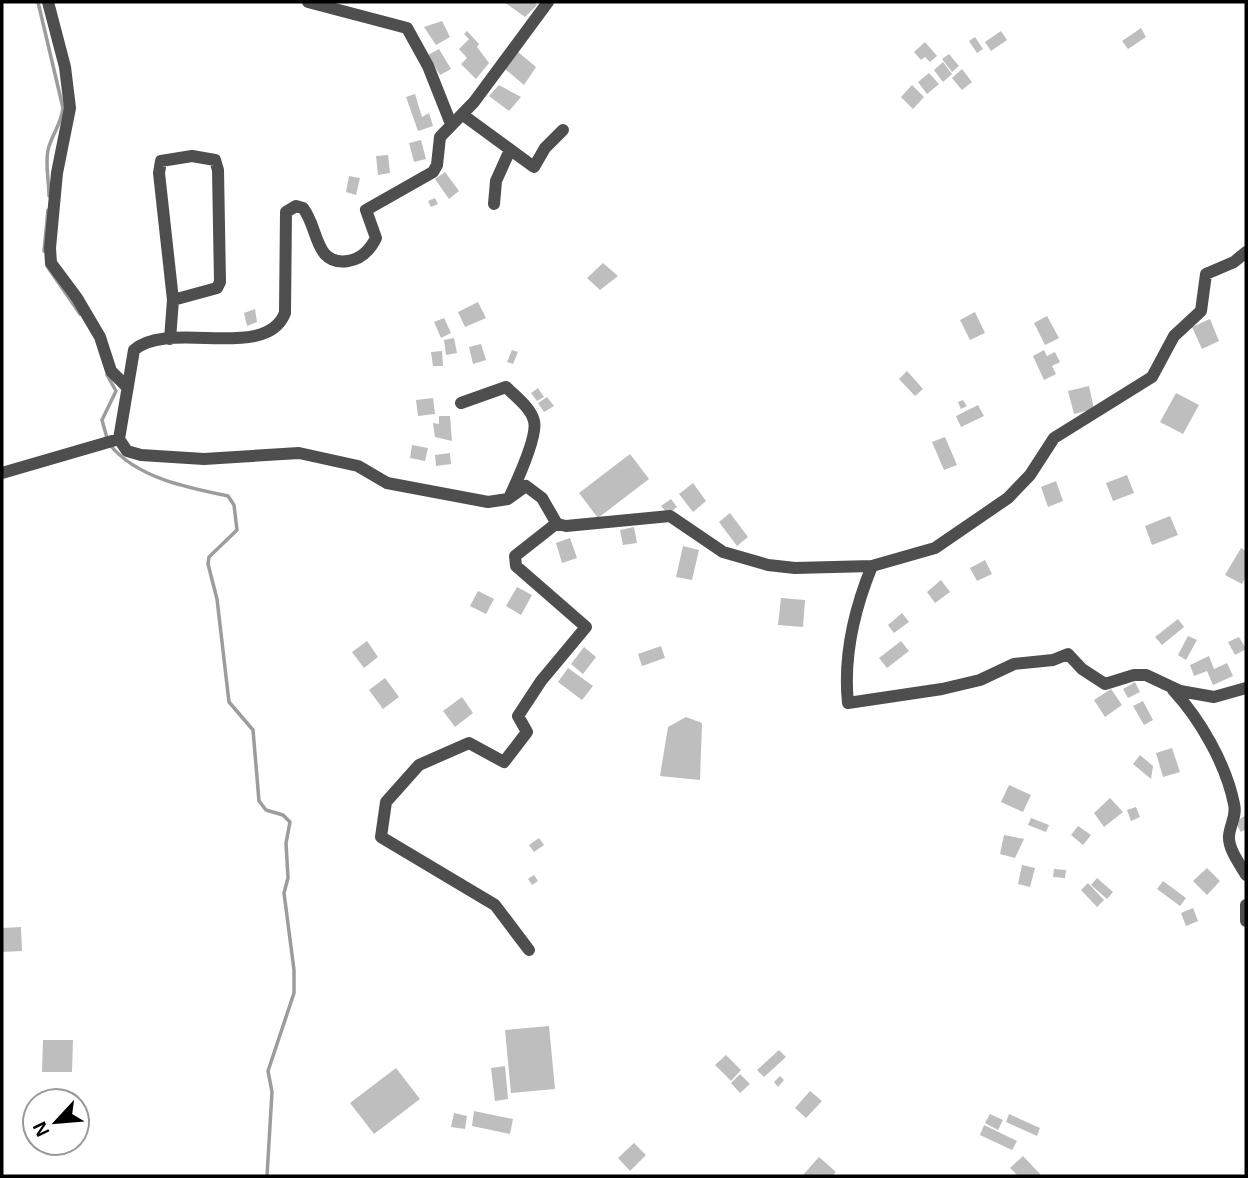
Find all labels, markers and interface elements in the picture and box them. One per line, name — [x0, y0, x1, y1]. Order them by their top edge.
north arrow — [21, 1087, 91, 1157]
text: N — [29, 1118, 54, 1140]

